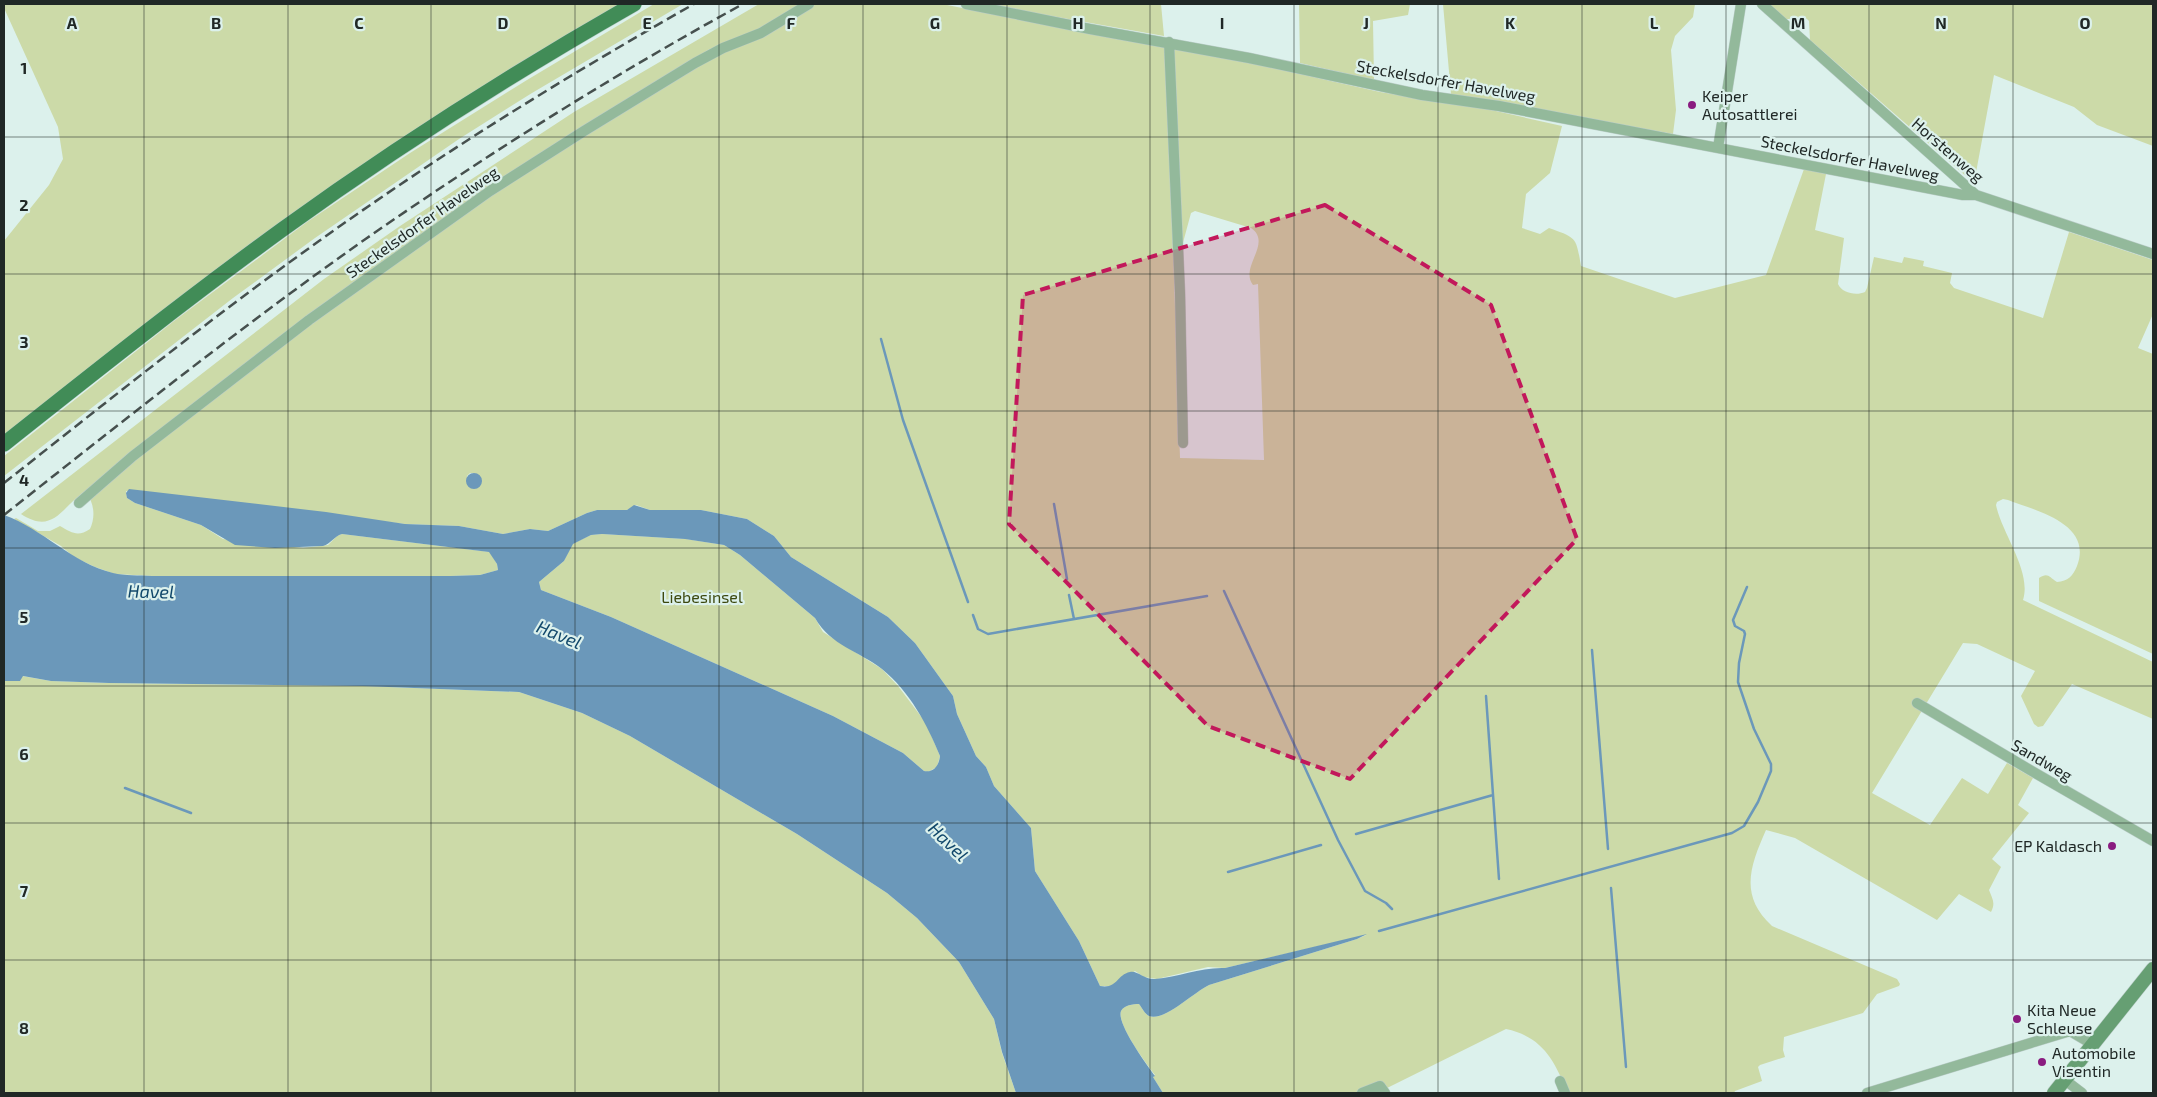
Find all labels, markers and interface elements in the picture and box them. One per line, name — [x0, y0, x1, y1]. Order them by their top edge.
text: A — [67, 13, 78, 32]
text: B — [211, 13, 221, 32]
text: C — [354, 13, 364, 32]
text: D — [498, 13, 509, 32]
text: E — [642, 13, 652, 32]
text: F — [787, 13, 796, 32]
text: G — [930, 13, 940, 32]
text: H — [1072, 13, 1084, 32]
text: I — [1220, 13, 1224, 32]
text: J — [1363, 13, 1369, 32]
text: K — [1505, 13, 1516, 32]
text: L — [1650, 13, 1659, 32]
text: M — [1791, 13, 1805, 32]
text: N — [1935, 13, 1947, 32]
text: O — [2079, 13, 2091, 32]
street label: Steckelsdorfer Havelweg — [1355, 55, 1537, 106]
text: 1 — [21, 58, 27, 77]
place label: Keiper Autosattlerei — [1702, 86, 1797, 123]
marker: Keiper Autosattlerei — [1686, 99, 1698, 111]
street label: Horstenweg — [1909, 113, 1988, 186]
street label: Steckelsdorfer Havelweg — [1759, 131, 1941, 184]
street label: Steckelsdorfer Havelweg — [342, 162, 501, 281]
text: 2 — [19, 195, 29, 214]
text: 3 — [19, 332, 29, 351]
text: 4 — [19, 470, 29, 489]
water label: Havel — [127, 580, 175, 602]
park label: Liebesinsel — [661, 587, 743, 606]
text: 5 — [20, 607, 29, 626]
water label: Havel — [534, 615, 585, 653]
street label: Sandweg — [2009, 735, 2076, 785]
text: 6 — [19, 744, 29, 763]
water label: Havel — [924, 817, 973, 865]
place label: EP Kaldasch — [2014, 836, 2102, 855]
marker: EP Kaldasch — [2106, 840, 2118, 852]
text: 7 — [20, 881, 29, 900]
place label: Kita Neue Schleuse — [2027, 1000, 2096, 1037]
marker: Kita Neue Schleuse — [2011, 1013, 2023, 1025]
text: 8 — [19, 1018, 29, 1037]
place label: Automobile Visentin — [2052, 1043, 2136, 1080]
marker: Automobile Visentin — [2036, 1056, 2048, 1068]

